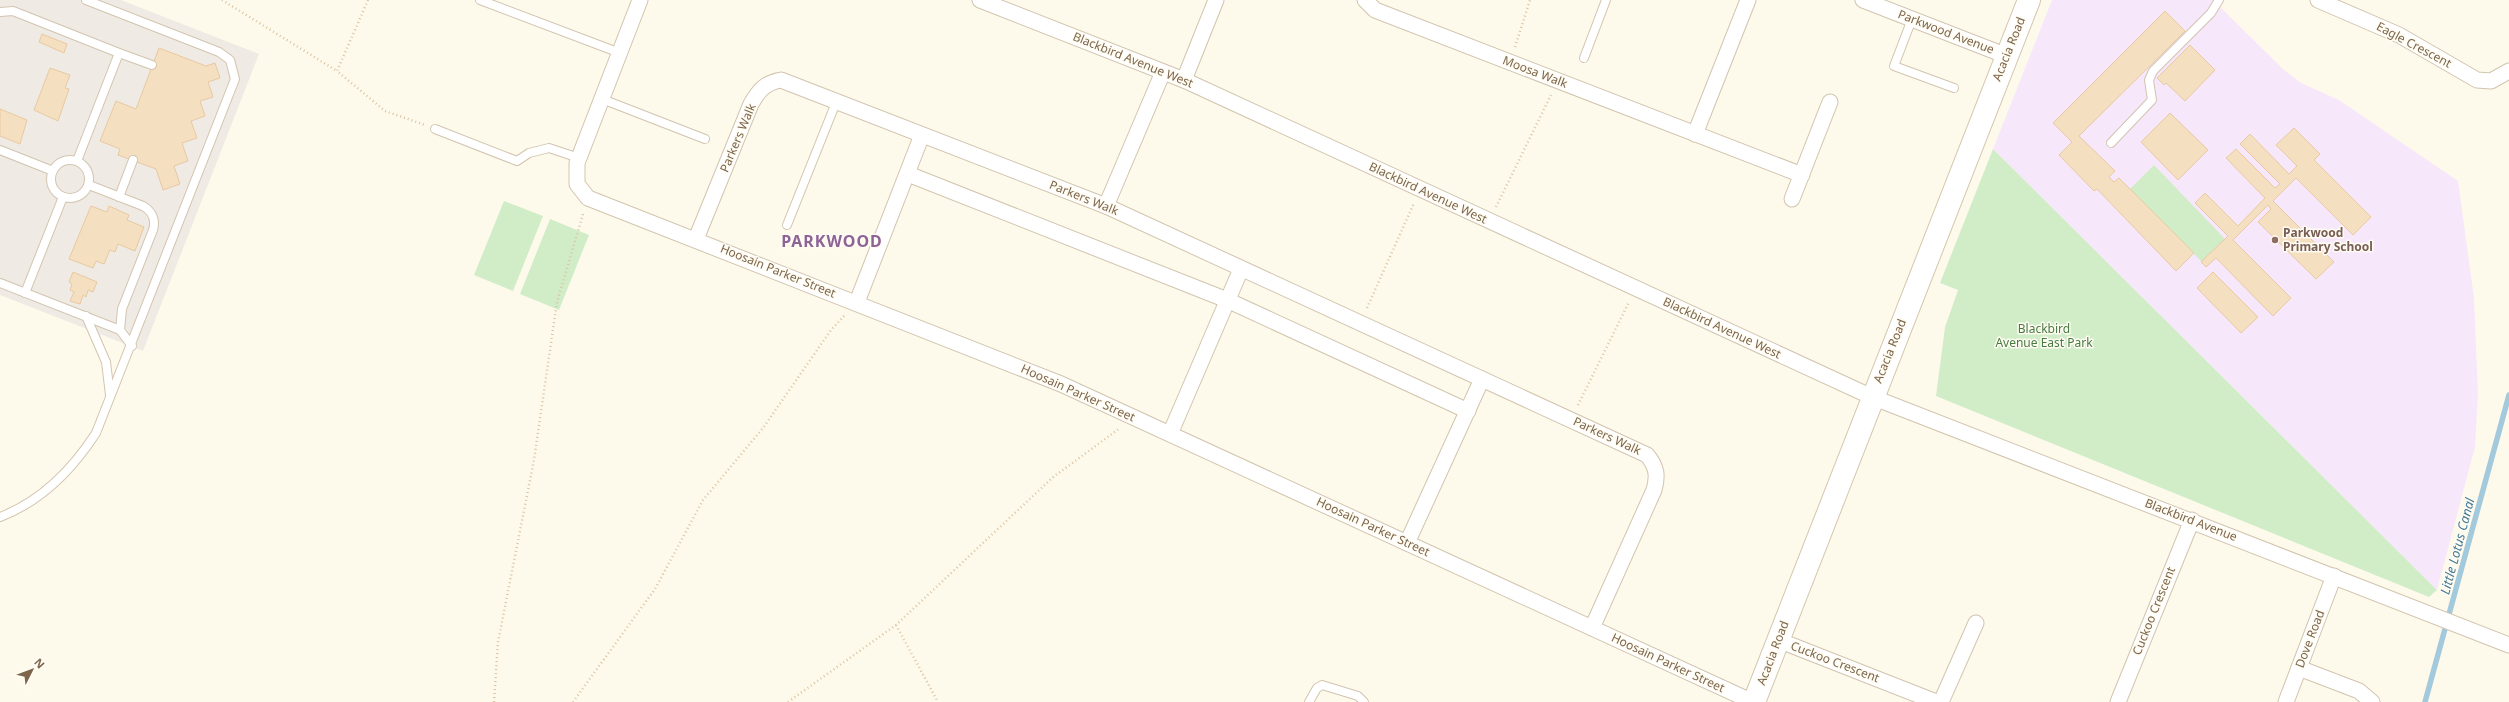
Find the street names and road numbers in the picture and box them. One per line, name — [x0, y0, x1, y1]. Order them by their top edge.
street label: Parkwood Avenue — [1896, 5, 1997, 58]
street label: Acacia Road — [1988, 14, 2029, 83]
street label: Eagle Crescent — [2374, 18, 2455, 72]
street label: Blackbird Avenue West — [1070, 28, 1197, 92]
street label: Moosa Walk — [1500, 51, 1571, 92]
street label: Parkers Walk — [715, 100, 760, 175]
street label: Blackbird Avenue West — [1366, 158, 1491, 228]
street label: Parkers Walk — [1047, 176, 1122, 219]
street label: Hoosain Parker Street — [718, 240, 839, 302]
street label: Blackbird Avenue West — [1660, 293, 1785, 363]
street label: Acacia Road — [1869, 316, 1910, 385]
street label: Hoosain Parker Street — [1018, 360, 1139, 426]
street label: Parkers Walk — [1570, 412, 1644, 459]
street label: Hoosain Parker Street — [1314, 493, 1433, 561]
street label: Blackbird Avenue — [2143, 494, 2240, 545]
street label: Cuckoo Crescent — [2128, 563, 2179, 658]
street label: Dove Road — [2291, 607, 2328, 670]
street label: Acacia Road — [1752, 618, 1793, 687]
street label: Hoosain Parker Street — [1609, 629, 1728, 697]
street label: Cuckoo Crescent — [1788, 637, 1883, 687]

